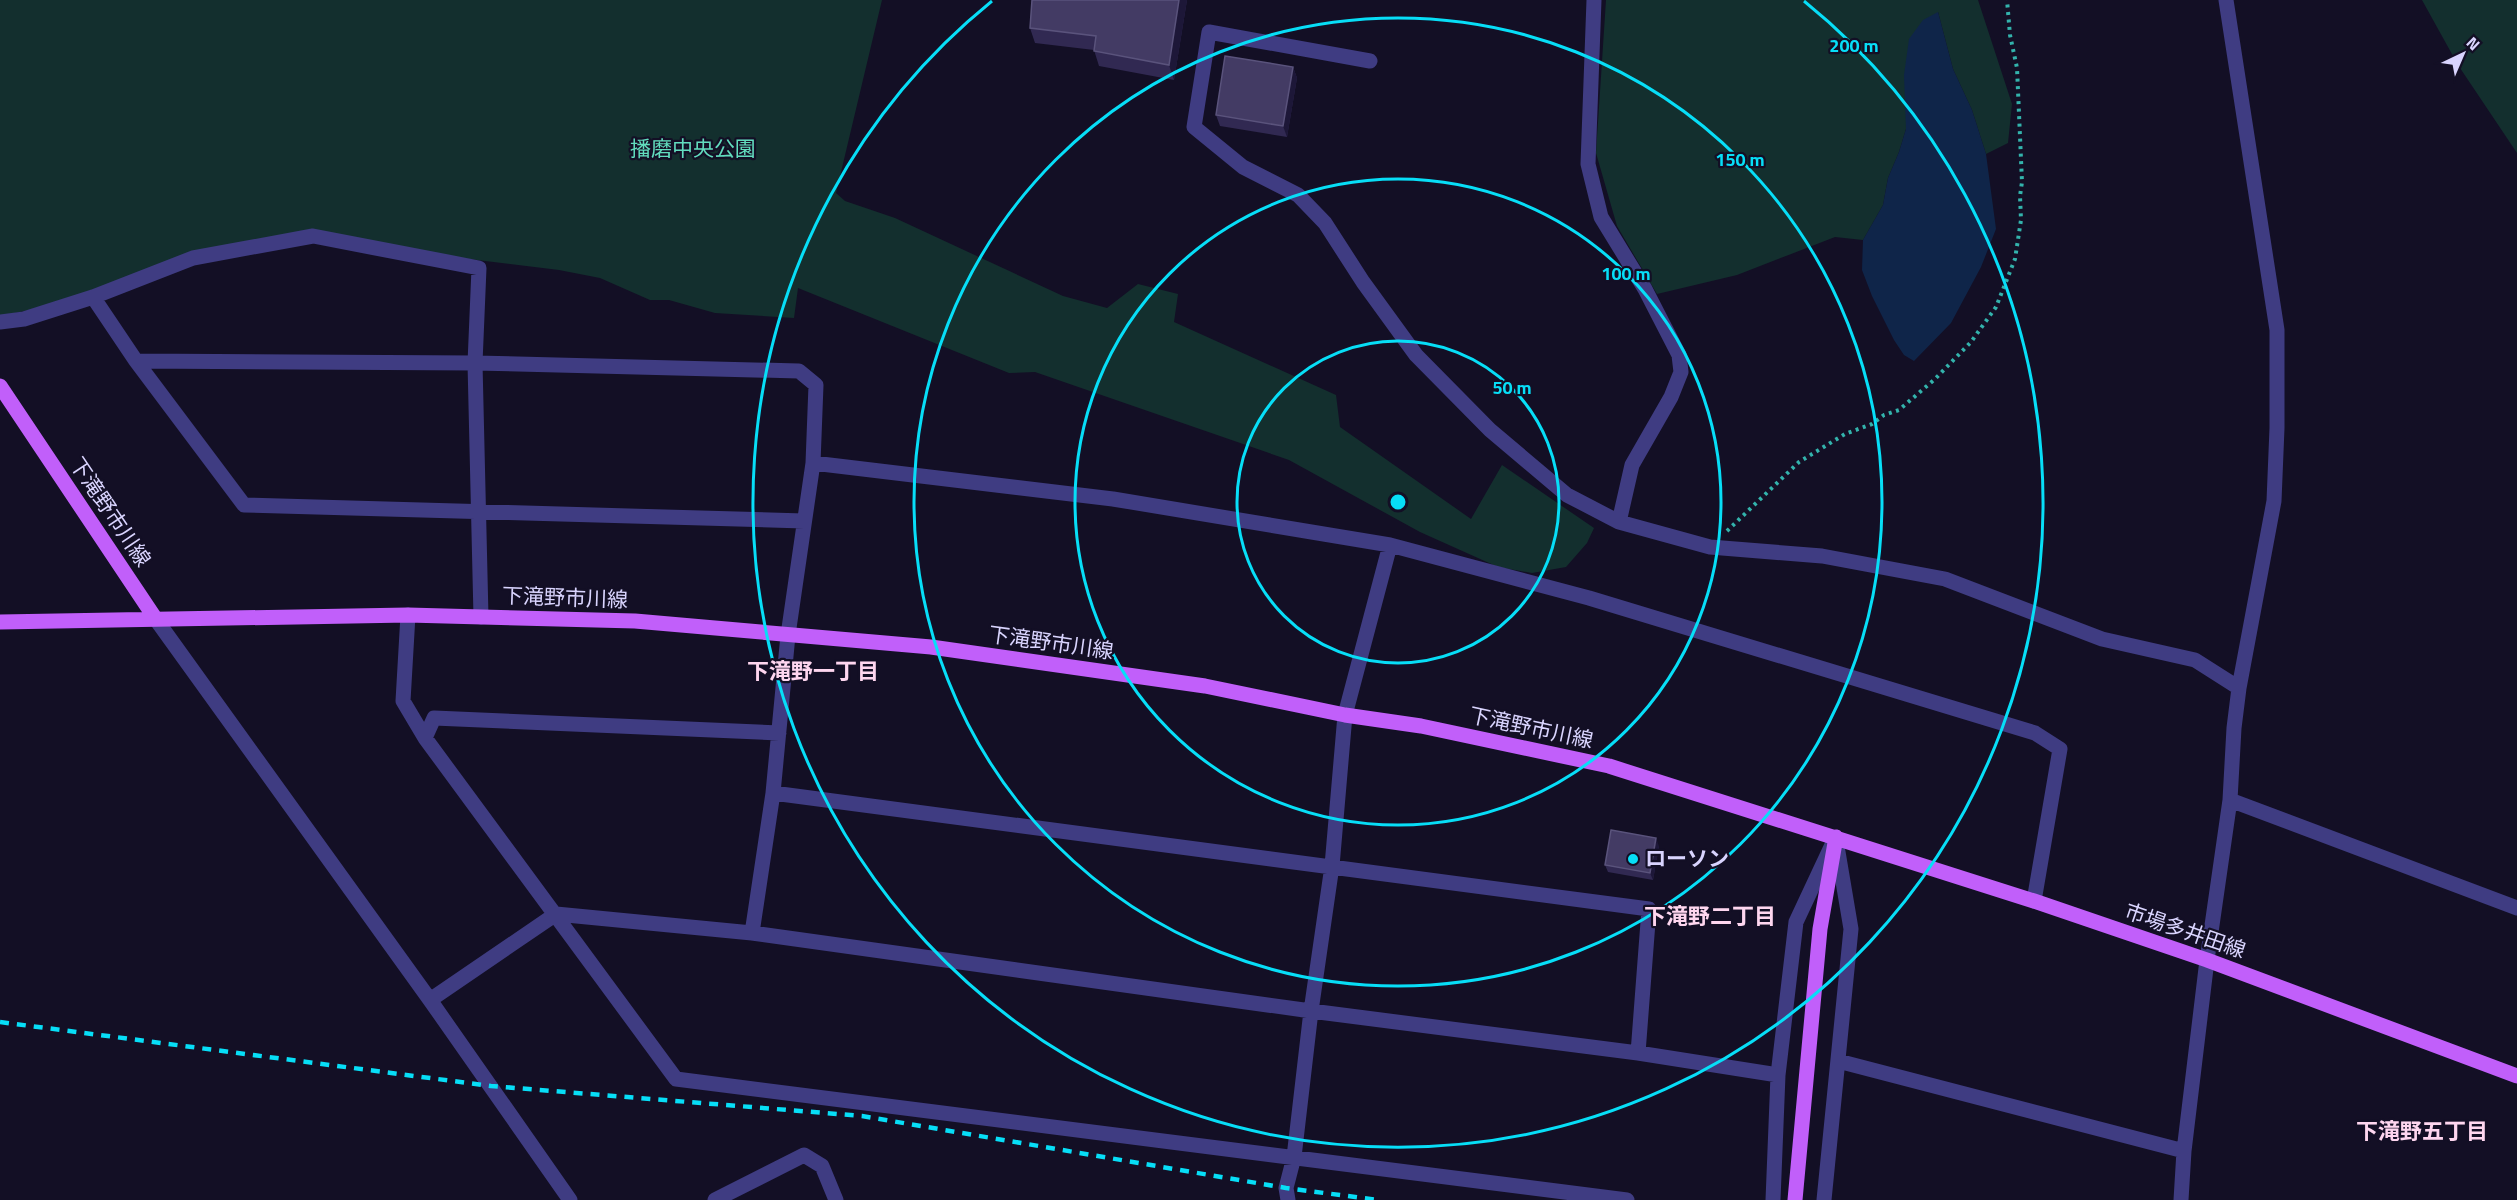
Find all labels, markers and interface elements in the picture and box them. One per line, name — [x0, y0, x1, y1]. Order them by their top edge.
north arrow — [2433, 24, 2493, 84]
text: N — [2461, 31, 2486, 56]
text: 200 m — [1829, 32, 1879, 59]
park label: 播磨中央公園 — [630, 132, 756, 164]
text: 150 m — [1715, 146, 1765, 173]
text: 100 m — [1601, 260, 1651, 287]
text: 50 m — [1492, 374, 1532, 401]
street label: 下滝野市川線 — [62, 450, 159, 573]
centre of rings — [1388, 492, 1408, 512]
street label: 下滝野市川線 — [502, 579, 629, 615]
street label: 下滝野市川線 — [987, 617, 1116, 667]
district label: 下滝野一丁目 — [747, 654, 879, 688]
street label: 下滝野市川線 — [1466, 698, 1596, 756]
place label: ローソン — [1645, 842, 1729, 874]
marker: ローソン — [1626, 852, 1640, 866]
street label: 市場多井田線 — [2121, 894, 2250, 966]
district label: 下滝野二丁目 — [1644, 899, 1776, 933]
district label: 下滝野五丁目 — [2356, 1114, 2488, 1148]

